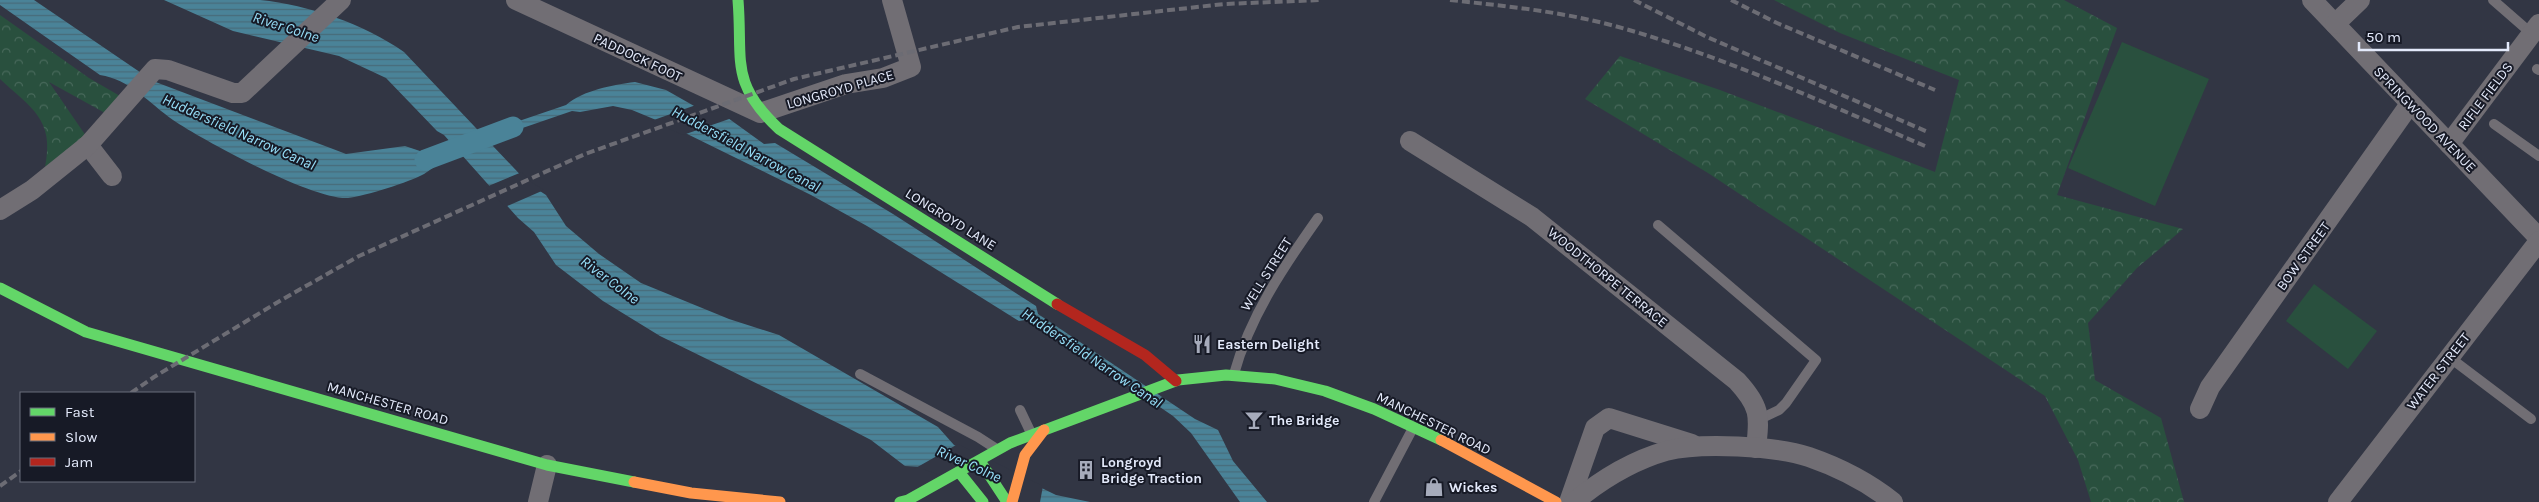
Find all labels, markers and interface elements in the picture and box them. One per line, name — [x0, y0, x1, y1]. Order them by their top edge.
water label: River Colne — [250, 8, 322, 46]
scale bar — [2359, 20, 2508, 52]
text: 50 m — [2366, 28, 2401, 46]
street label: PADDOCK FOOT — [591, 30, 685, 85]
street label: RIFLE FIELDS — [2454, 59, 2517, 134]
street label: SPRINGWOOD AVENUE — [2370, 63, 2480, 176]
street label: LONGROYD PLACE — [785, 66, 896, 113]
water label: Huddersfield Narrow Canal — [160, 90, 319, 174]
water label: Huddersfield Narrow Canal — [669, 102, 824, 196]
street label: LONGROYD LANE — [902, 185, 999, 254]
street label: BOW STREET — [2273, 219, 2334, 294]
street label: WOODTHORPE TERRACE — [1544, 224, 1671, 331]
street label: WELL STREET — [1237, 234, 1296, 314]
water label: River Colne — [577, 252, 643, 308]
water label: Huddersfield Narrow Canal — [1018, 304, 1166, 412]
street label: WATER STREET — [2403, 329, 2474, 413]
restaurant icon: Eastern Delight — [1191, 333, 1213, 355]
place label: Eastern Delight — [1217, 336, 1320, 353]
street label: MANCHESTER ROAD — [325, 378, 450, 429]
street label: MANCHESTER ROAD — [1374, 388, 1494, 459]
legend — [20, 392, 195, 482]
text: Fast — [65, 403, 95, 421]
bar icon: The Bridge — [1243, 409, 1265, 431]
place label: The Bridge — [1269, 412, 1339, 429]
text: Slow — [65, 428, 97, 446]
water label: River Colne — [934, 442, 1004, 486]
text: Jam — [65, 453, 93, 471]
place label: Longroyd Bridge Traction — [1101, 454, 1202, 487]
building icon: Longroyd Bridge Traction — [1075, 459, 1097, 481]
shop icon: Wickes — [1423, 476, 1445, 498]
place label: Wickes — [1449, 479, 1497, 496]

